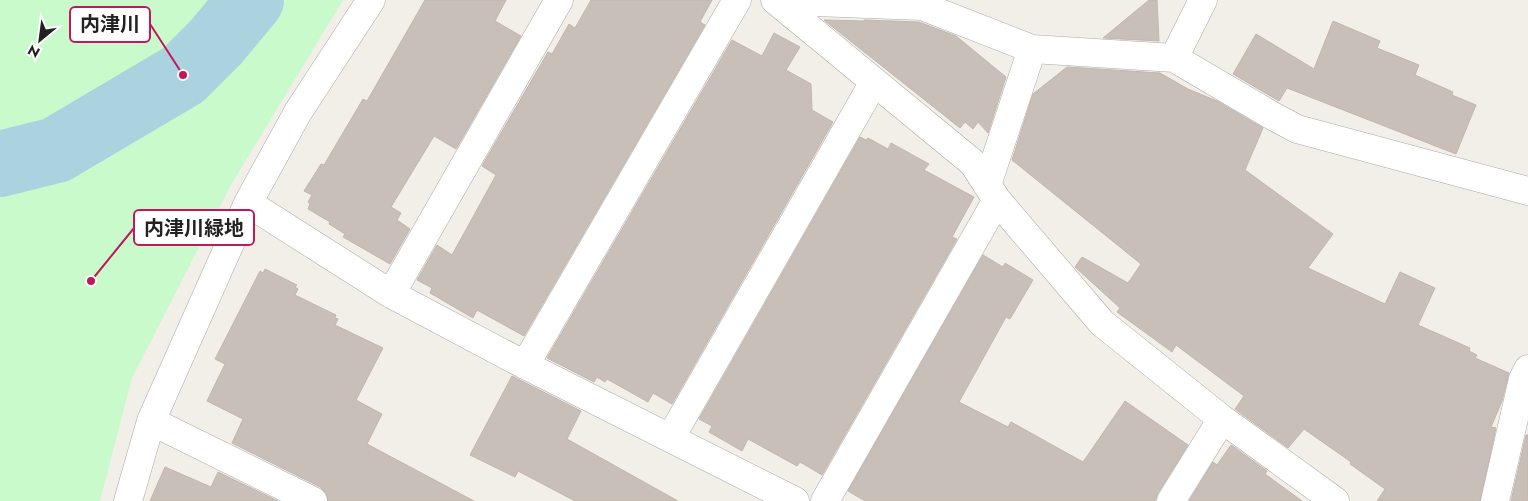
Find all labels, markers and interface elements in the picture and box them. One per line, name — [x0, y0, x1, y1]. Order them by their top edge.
callout: 内津川 — [70, 7, 150, 42]
text: 内津川 — [80, 10, 140, 39]
north arrow — [15, 15, 65, 65]
text: N — [24, 40, 43, 63]
callout: 内津川緑地 — [134, 210, 254, 245]
text: 内津川緑地 — [144, 214, 244, 243]

